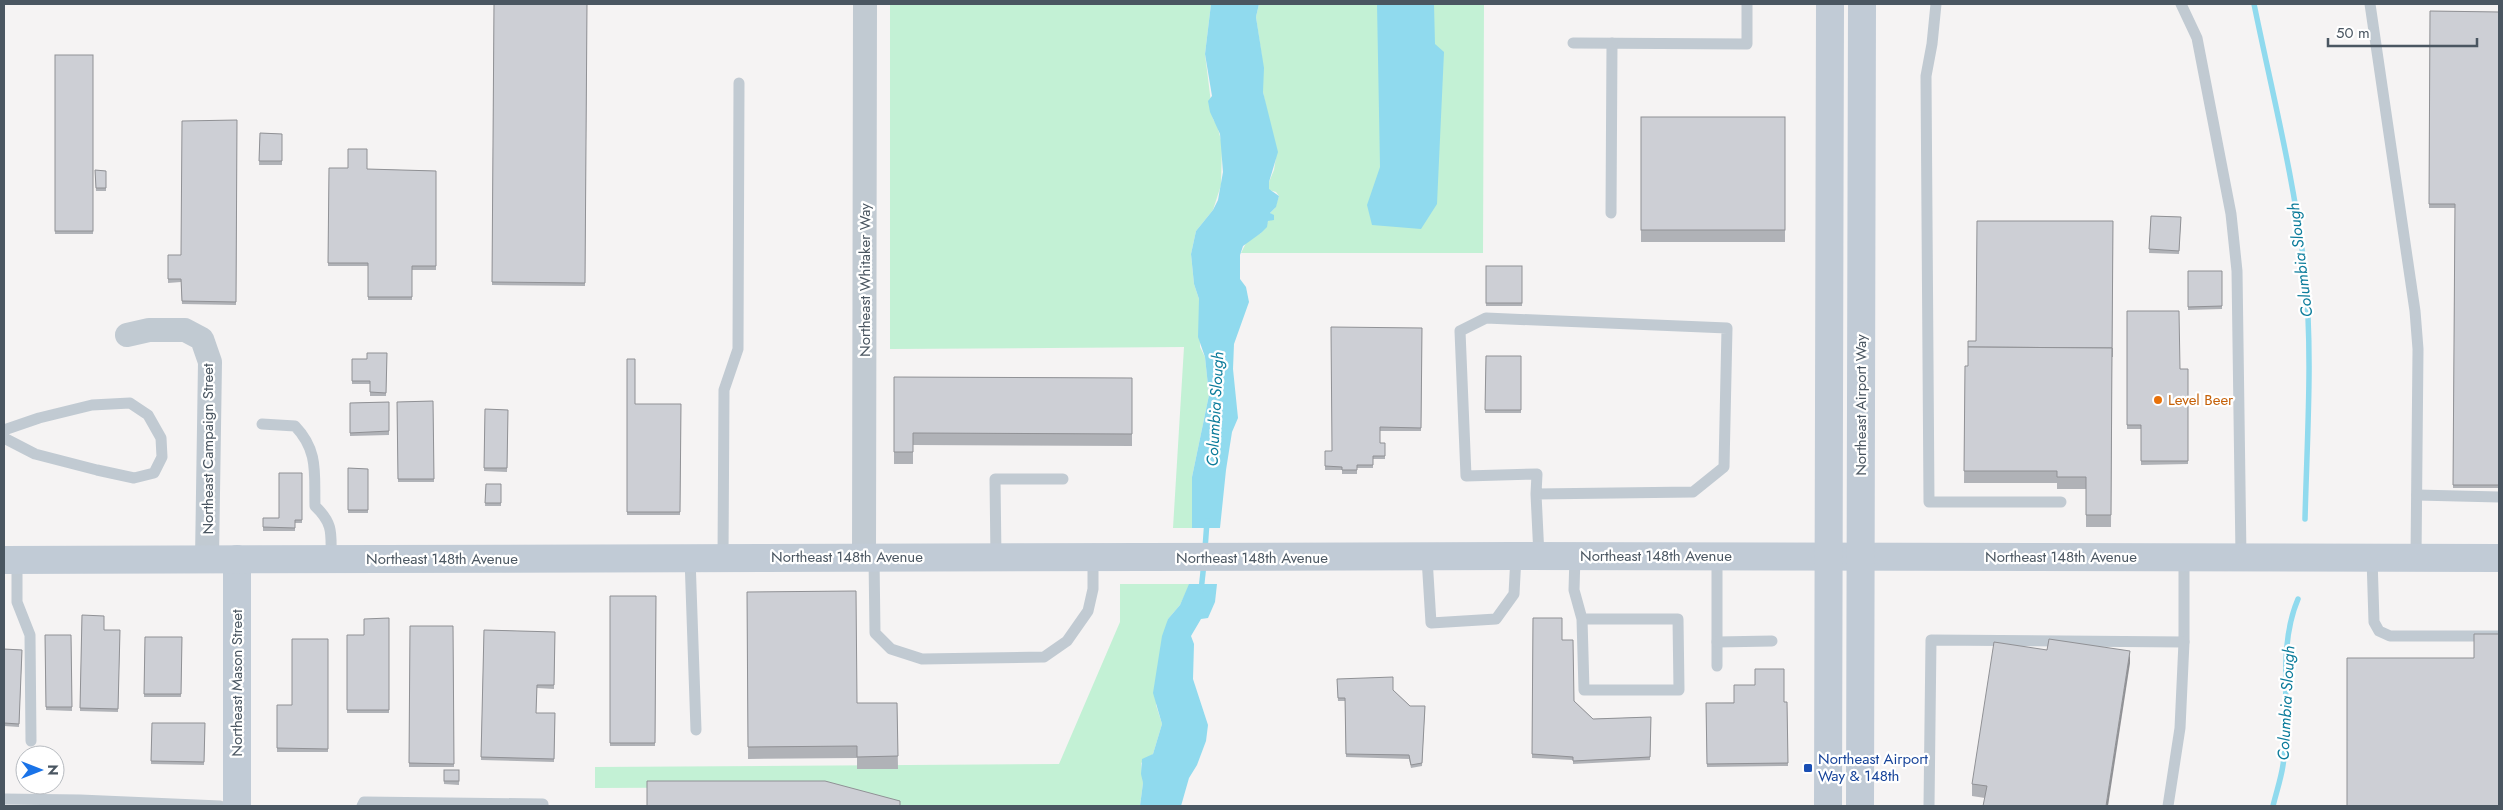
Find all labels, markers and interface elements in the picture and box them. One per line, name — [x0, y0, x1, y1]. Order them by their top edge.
scale bar — [2328, 15, 2477, 47]
text: 50 m — [2336, 22, 2370, 44]
water label: Columbia Slough — [2282, 201, 2318, 319]
street label: Northeast Whitaker Way — [854, 203, 876, 357]
street label: Northeast Airport Way — [1850, 334, 1872, 476]
water label: Columbia Slough — [1201, 351, 1229, 467]
street label: Northeast Campaign Street — [197, 363, 219, 535]
place label: Level Beer — [2168, 389, 2234, 411]
marker: Level Beer — [2152, 394, 2164, 406]
street label: Northeast 148th Avenue — [1580, 545, 1732, 567]
street label: Northeast 148th Avenue — [771, 546, 923, 568]
street label: Northeast 148th Avenue — [1985, 546, 2137, 568]
street label: Northeast 148th Avenue — [1176, 547, 1328, 569]
street label: Northeast 148th Avenue — [366, 548, 518, 570]
street label: Northeast Mason Street — [226, 609, 248, 757]
water label: Columbia Slough — [2272, 645, 2300, 761]
north arrow — [15, 745, 65, 795]
place label: Northeast Airport Way & 148th — [1818, 748, 1928, 787]
marker: Northeast Airport Way & 148th — [1802, 762, 1814, 774]
text: N — [43, 764, 63, 776]

